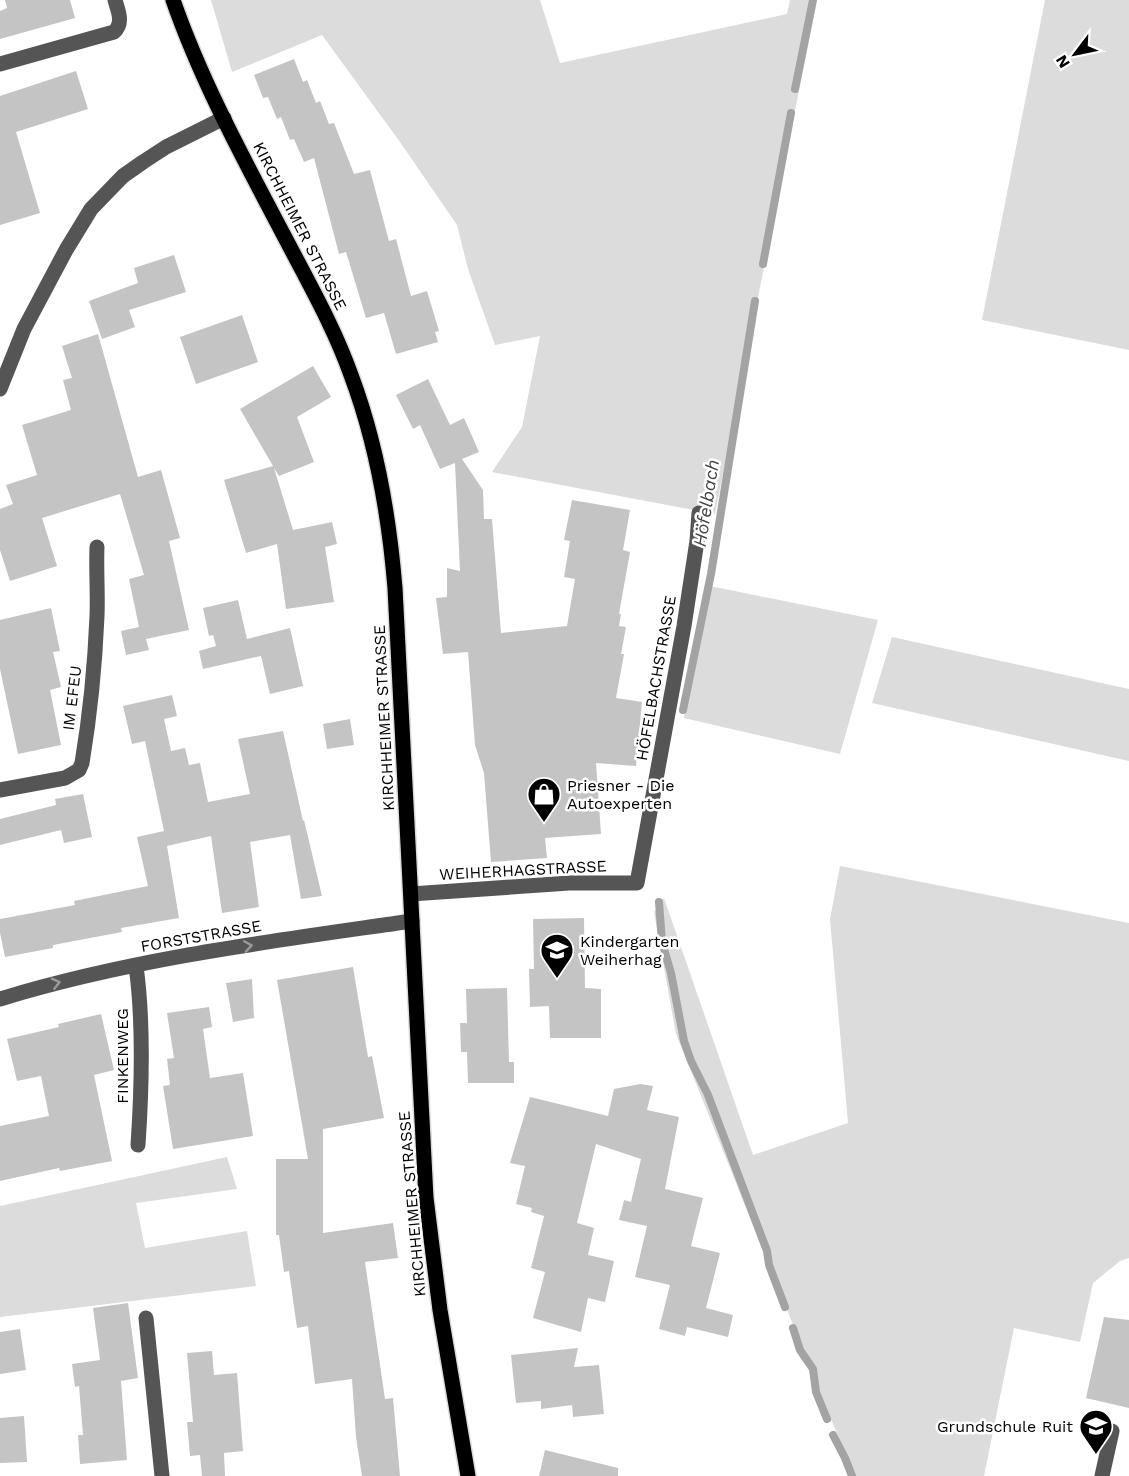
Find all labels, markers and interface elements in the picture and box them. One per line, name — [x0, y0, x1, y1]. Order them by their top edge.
north arrow — [1045, 24, 1105, 84]
text: N — [1052, 52, 1074, 72]
street label: KIRCHHEIMER STRASSE — [249, 139, 351, 313]
water label: Höfelbach — [689, 458, 723, 548]
street label: HÖFELBACHSTRASSE — [632, 594, 680, 762]
street label: KIRCHHEIMER STRASSE — [370, 624, 398, 812]
street label: IM EFEU — [59, 664, 85, 732]
shop icon: Priesner - Die Autoexperten — [526, 776, 562, 823]
place label: Priesner - Die Autoexperten — [567, 776, 675, 813]
street label: WEIHERHAGSTRASSE — [439, 856, 607, 884]
street label: FORSTSTRASSE — [139, 916, 263, 956]
school or university icon: Kindergarten Weiherhag — [539, 932, 575, 979]
place label: Kindergarten Weiherhag — [580, 932, 680, 969]
one-way arrow — [242, 940, 252, 953]
one-way arrow — [51, 977, 61, 990]
street label: FINKENWEG — [113, 1008, 132, 1104]
street label: KIRCHHEIMER STRASSE — [394, 1110, 430, 1298]
school or university icon: Grundschule Ruit — [1078, 1408, 1114, 1455]
place label: Grundschule Ruit — [937, 1417, 1073, 1436]

